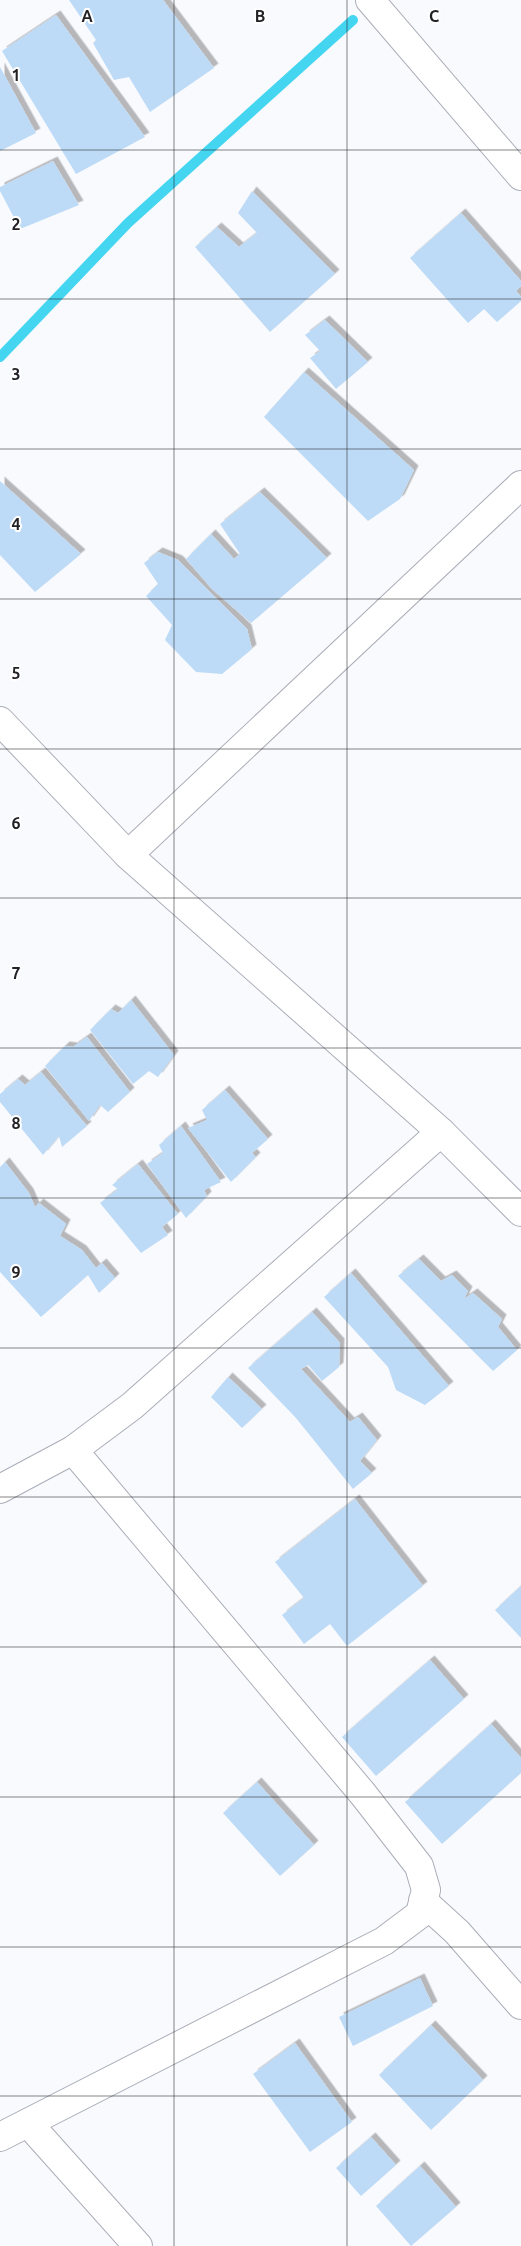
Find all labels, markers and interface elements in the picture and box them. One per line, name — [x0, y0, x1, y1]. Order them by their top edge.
text: A — [81, 7, 93, 25]
text: B — [255, 7, 265, 25]
text: C — [429, 7, 439, 25]
text: 1 — [11, 66, 21, 84]
text: 2 — [11, 215, 21, 233]
text: 3 — [11, 365, 21, 383]
text: 4 — [11, 515, 21, 533]
text: 5 — [11, 664, 21, 682]
text: 6 — [11, 814, 21, 832]
text: 7 — [11, 964, 21, 982]
text: 8 — [11, 1114, 21, 1132]
text: 9 — [11, 1263, 21, 1281]

